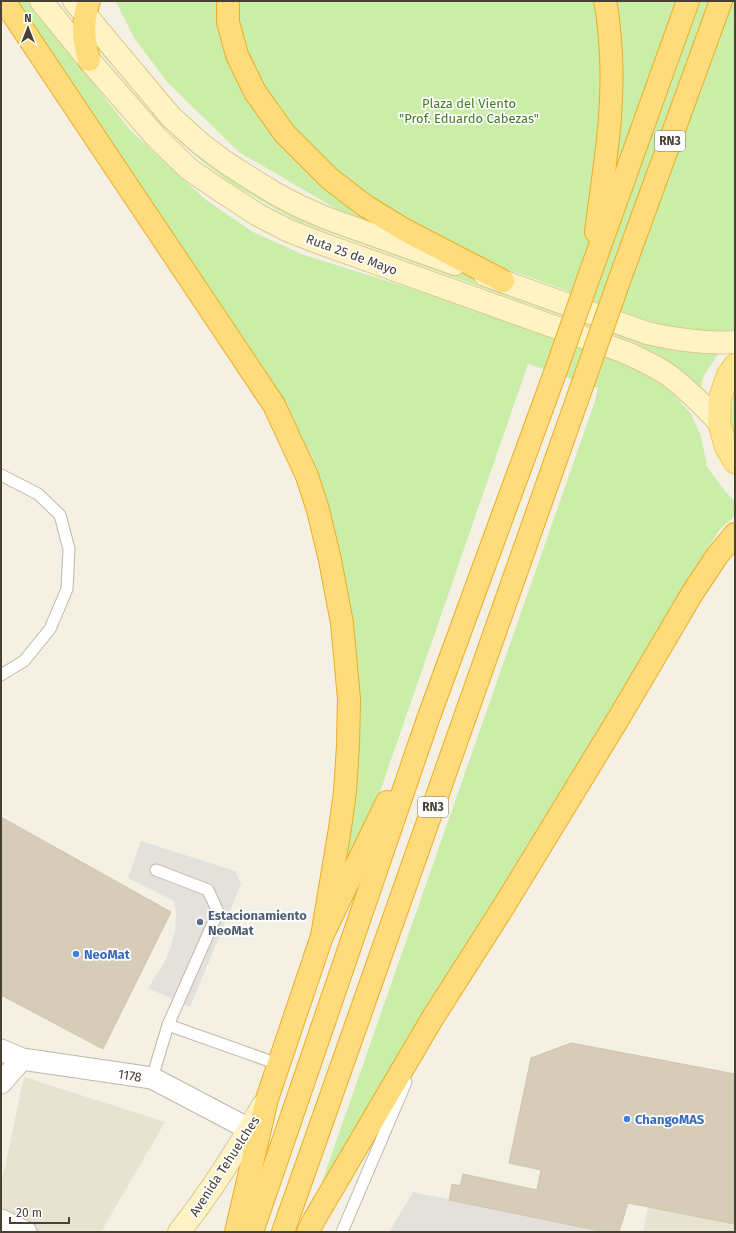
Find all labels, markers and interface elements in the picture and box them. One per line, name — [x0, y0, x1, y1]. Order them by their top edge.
north arrow — [8, 8, 48, 48]
text: N — [24, 12, 32, 25]
park label: Plaza del Viento "Prof. Eduardo Cabezas" — [399, 96, 539, 126]
road number: RN3 — [655, 131, 685, 151]
street label: Ruta 25 de Mayo — [304, 231, 400, 278]
road number: RN3 — [418, 797, 448, 817]
place label: Estacionamiento NeoMat — [208, 908, 307, 938]
marker: Estacionamiento NeoMat — [195, 917, 205, 927]
place label: NeoMat — [84, 947, 131, 962]
marker: NeoMat — [71, 949, 81, 959]
street label: 1178 — [117, 1066, 143, 1085]
place label: ChangoMAS — [635, 1112, 705, 1127]
street label: Avenida Tehuelches — [186, 1113, 262, 1219]
marker: ChangoMAS — [622, 1114, 632, 1124]
scale bar — [10, 1199, 69, 1225]
text: 20 m — [16, 1206, 42, 1220]

